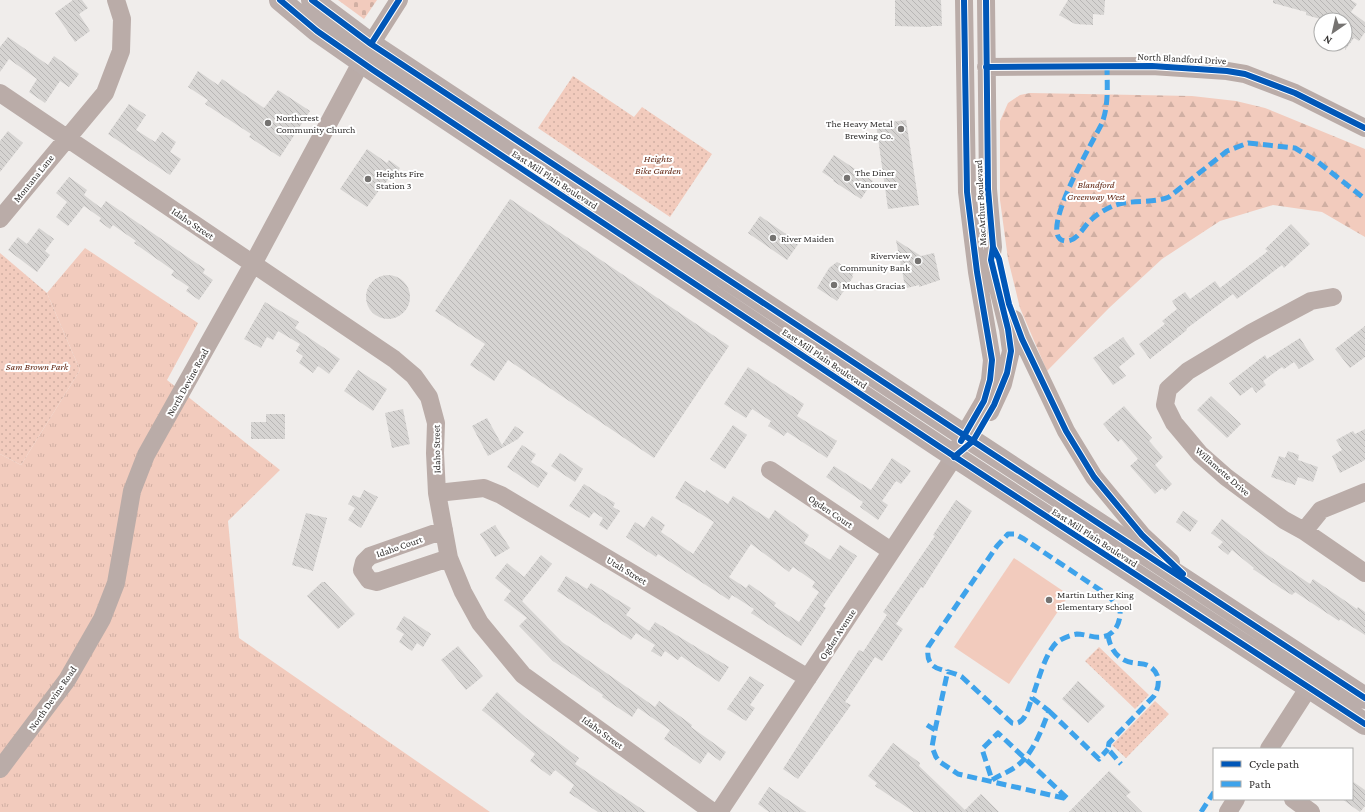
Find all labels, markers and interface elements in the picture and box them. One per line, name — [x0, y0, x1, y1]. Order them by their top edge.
north arrow — [1313, 12, 1353, 52]
text: N — [1321, 33, 1334, 47]
street label: North Blandford Drive — [1137, 51, 1227, 66]
place label: Northcrest Community Church — [276, 112, 356, 135]
marker: Northcrest Community Church — [263, 118, 273, 128]
place label: The Heavy Metal Brewing Co. — [826, 118, 893, 141]
marker: The Heavy Metal Brewing Co. — [896, 124, 906, 134]
street label: East Mill Plain Boulevard — [510, 148, 600, 212]
street label: Montana Lane — [11, 152, 56, 204]
park label: Heights Bike Garden — [635, 153, 681, 176]
street label: MacArthur Boulevard — [973, 159, 988, 246]
place label: The Diner Vancouver — [855, 167, 898, 190]
place label: Heights Fire Station 3 — [376, 168, 425, 191]
marker: The Diner Vancouver — [842, 173, 852, 183]
marker: Heights Fire Station 3 — [363, 174, 373, 184]
park label: Blandford Greenway West — [1067, 179, 1126, 202]
street label: Idaho Street — [170, 205, 216, 242]
marker: River Maiden — [768, 233, 778, 243]
place label: River Maiden — [781, 233, 835, 244]
place label: Riverview Community Bank — [840, 250, 911, 273]
marker: Riverview Community Bank — [913, 256, 923, 266]
marker: Muchas Gracias — [829, 280, 839, 290]
place label: Muchas Gracias — [842, 280, 905, 291]
street label: East Mill Plain Boulevard — [780, 326, 870, 391]
street label: North Devine Road — [164, 346, 211, 418]
park label: Sam Brown Park — [6, 361, 69, 372]
street label: Idaho Street — [431, 424, 442, 473]
street label: Willamette Drive — [1193, 445, 1253, 498]
street label: Ogden Court — [806, 493, 856, 531]
street label: East Mill Plain Boulevard — [1050, 506, 1140, 570]
street label: Idaho Court — [375, 533, 424, 560]
street label: Utah Street — [605, 554, 649, 587]
place label: Martin Luther King Elementary School — [1057, 589, 1134, 612]
marker: Martin Luther King Elementary School — [1044, 595, 1054, 605]
street label: Ogden Avenue — [817, 607, 858, 662]
street label: North Devine Road — [26, 663, 79, 732]
street label: Idaho Street — [580, 714, 626, 752]
legend — [1213, 748, 1353, 800]
text: Cycle path — [1249, 757, 1300, 771]
text: Path — [1249, 777, 1271, 791]

